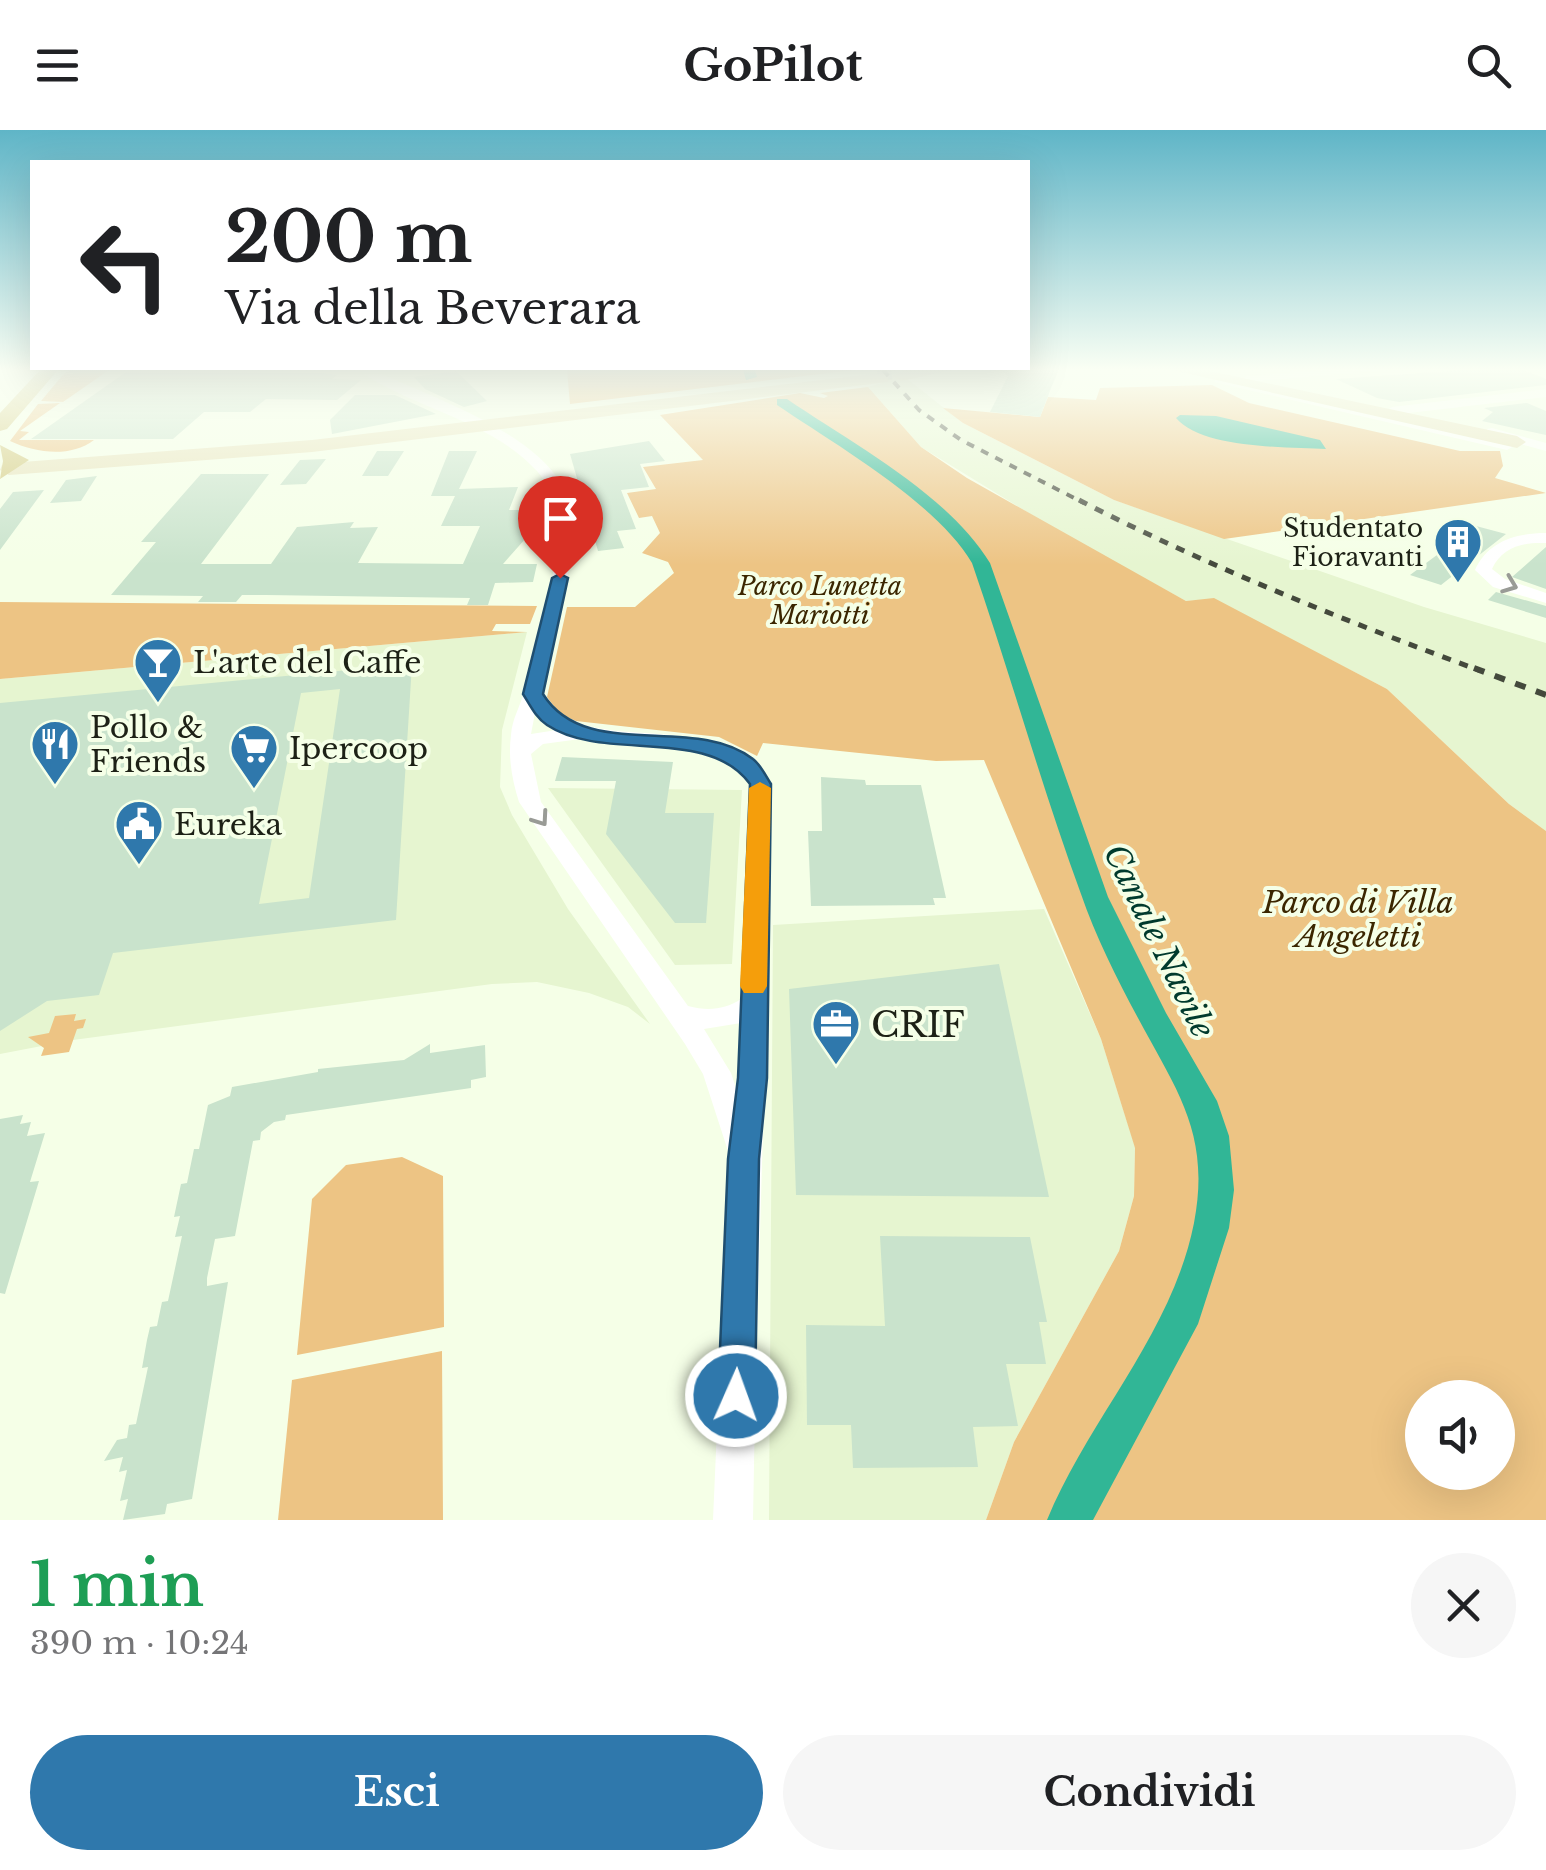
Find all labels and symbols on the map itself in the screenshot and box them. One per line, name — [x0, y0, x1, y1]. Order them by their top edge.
pin — [518, 476, 603, 579]
place label: Studentato Fioravanti — [1283, 513, 1423, 573]
building icon: Studentato Fioravanti — [1432, 516, 1484, 584]
park label: Parco Lunetta Mariotti — [737, 571, 902, 631]
one-way arrow — [1500, 573, 1517, 594]
bar icon: L'arte del Caffe — [132, 636, 184, 704]
place label: L'arte del Caffe — [193, 644, 421, 681]
place label: Pollo & Friends — [90, 709, 206, 780]
restaurant icon: Pollo & Friends — [29, 718, 81, 786]
supermarket icon: Ipercoop — [228, 722, 280, 790]
place label: Ipercoop — [289, 730, 428, 767]
public building icon: Eureka — [113, 798, 165, 866]
place label: Eureka — [174, 806, 283, 843]
one-way arrow — [529, 808, 547, 827]
water label: Canale Navile — [1095, 838, 1223, 1045]
park label: Parco di Villa Angeletti — [1261, 884, 1454, 955]
office icon: CRIF — [810, 998, 862, 1066]
place label: CRIF — [871, 1003, 965, 1046]
position arrow — [684, 1344, 788, 1448]

